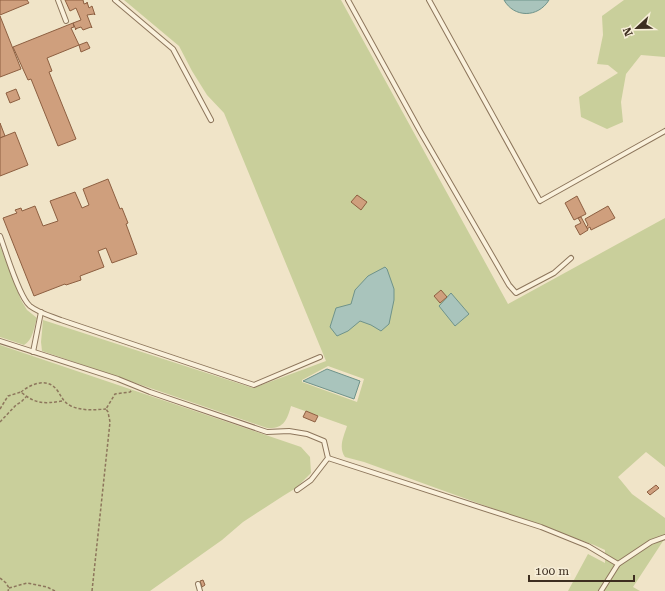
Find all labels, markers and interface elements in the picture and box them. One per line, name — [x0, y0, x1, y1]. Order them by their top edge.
north arrow — [617, 8, 657, 48]
text: N — [620, 25, 636, 38]
scale bar — [529, 557, 634, 583]
text: 100 m — [535, 564, 569, 578]

